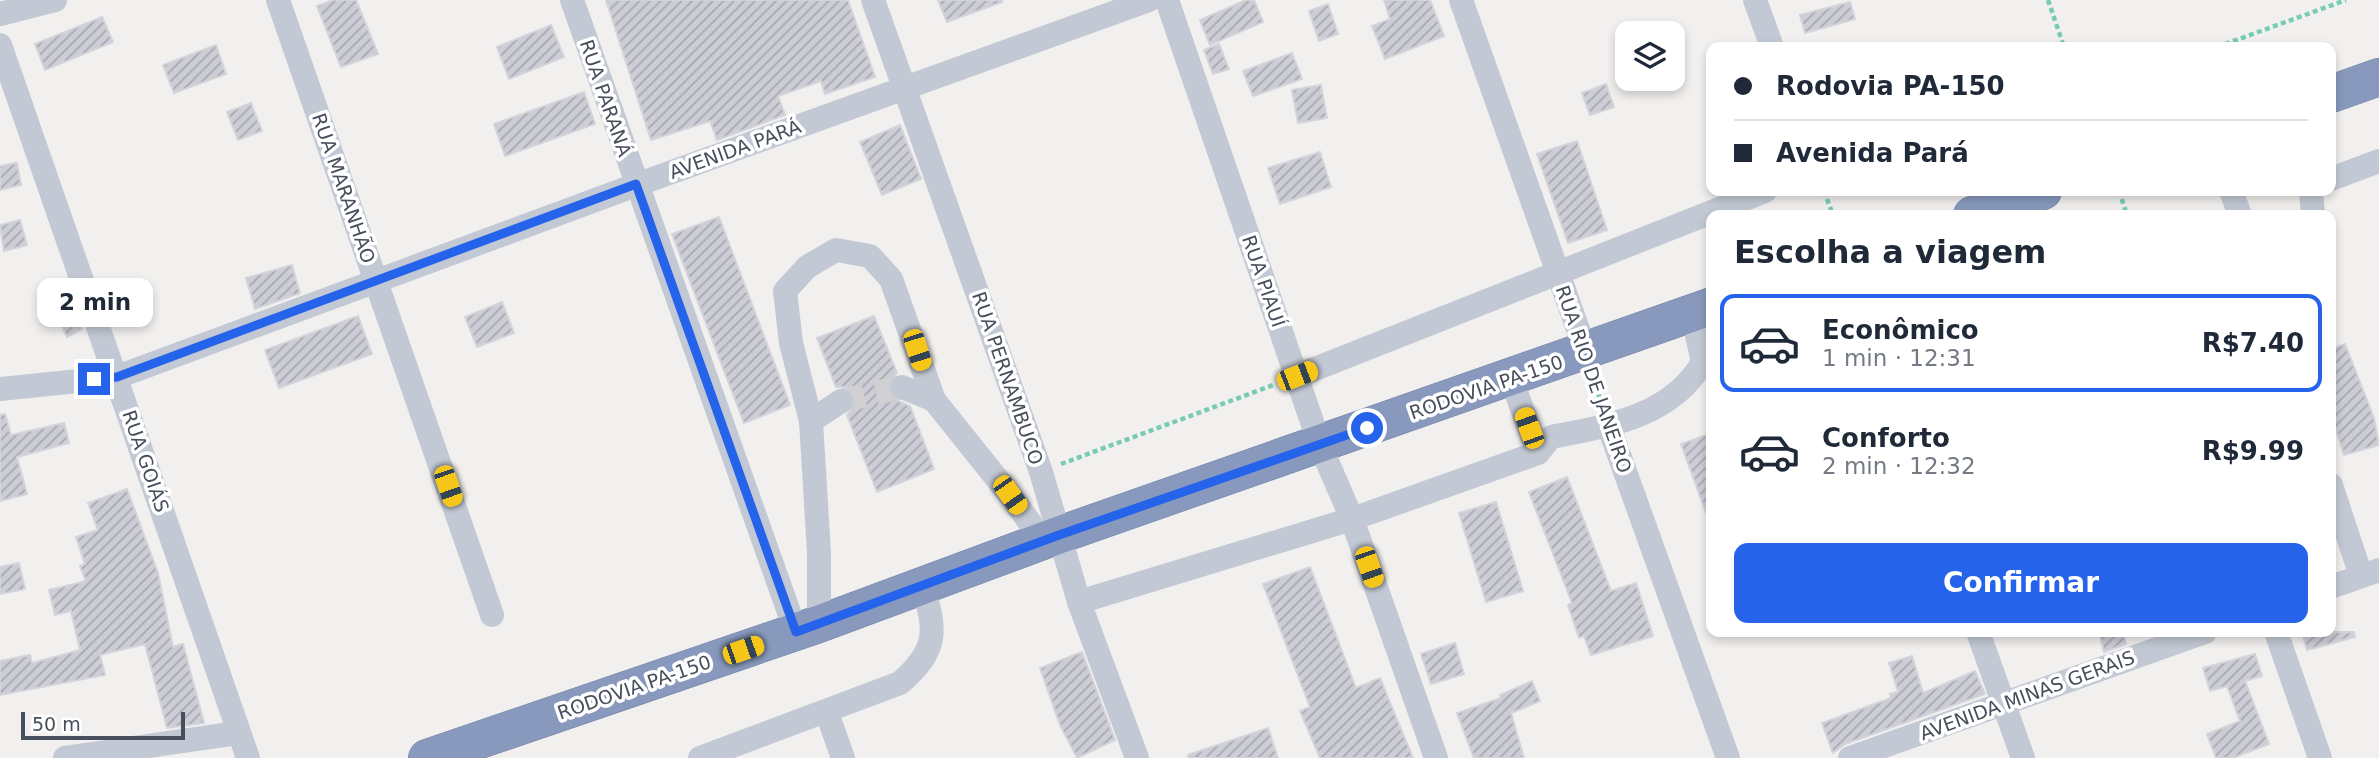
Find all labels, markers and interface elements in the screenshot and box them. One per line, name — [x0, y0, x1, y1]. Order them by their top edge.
map controls — [1615, 21, 1685, 91]
button: layers — [1615, 21, 1685, 91]
street label: RUA PARANÁ — [576, 37, 636, 159]
text: Rodovia PA-150 — [1776, 71, 2005, 101]
street label: RUA MARANHÃO — [308, 110, 380, 266]
street label: AVENIDA PARÁ — [666, 115, 804, 183]
text: Avenida Pará — [1776, 138, 1969, 168]
street label: RUA PIAUÍ — [1238, 232, 1290, 330]
text: Escolha a viagem — [1734, 233, 2046, 271]
callout: 2 min — [36, 278, 152, 326]
street label: RUA RIO DE JANEIRO — [1552, 282, 1636, 476]
text: 2 min — [59, 289, 131, 315]
street label: RUA PERNAMBUCO — [968, 289, 1048, 467]
icon: car — [1738, 312, 1801, 375]
text: Econômico — [1822, 315, 1979, 345]
car — [901, 327, 934, 373]
text: R$7.40 — [2202, 328, 2304, 358]
text: 1 min · 12:31 — [1822, 345, 1976, 371]
street label: RODOVIA PA-150 — [1406, 350, 1566, 424]
car — [1274, 359, 1321, 393]
route end — [78, 363, 110, 395]
car — [1512, 405, 1547, 451]
street label: RUA GOIÁS — [118, 407, 174, 515]
route start — [1351, 412, 1383, 444]
icon: car — [1738, 420, 1801, 483]
text: Conforto — [1822, 423, 1950, 453]
text: R$9.99 — [2202, 436, 2304, 466]
text: 2 min · 12:32 — [1822, 453, 1976, 479]
car — [432, 463, 465, 509]
car — [990, 472, 1031, 518]
button: Confirmar — [1734, 543, 2308, 623]
car — [1353, 544, 1386, 590]
car — [720, 633, 767, 667]
street label: AVENIDA MINAS GERAIS — [1917, 646, 2137, 744]
street label: RODOVIA PA-150 — [554, 650, 714, 724]
scale bar — [21, 709, 186, 741]
text: 50 m — [32, 713, 81, 735]

